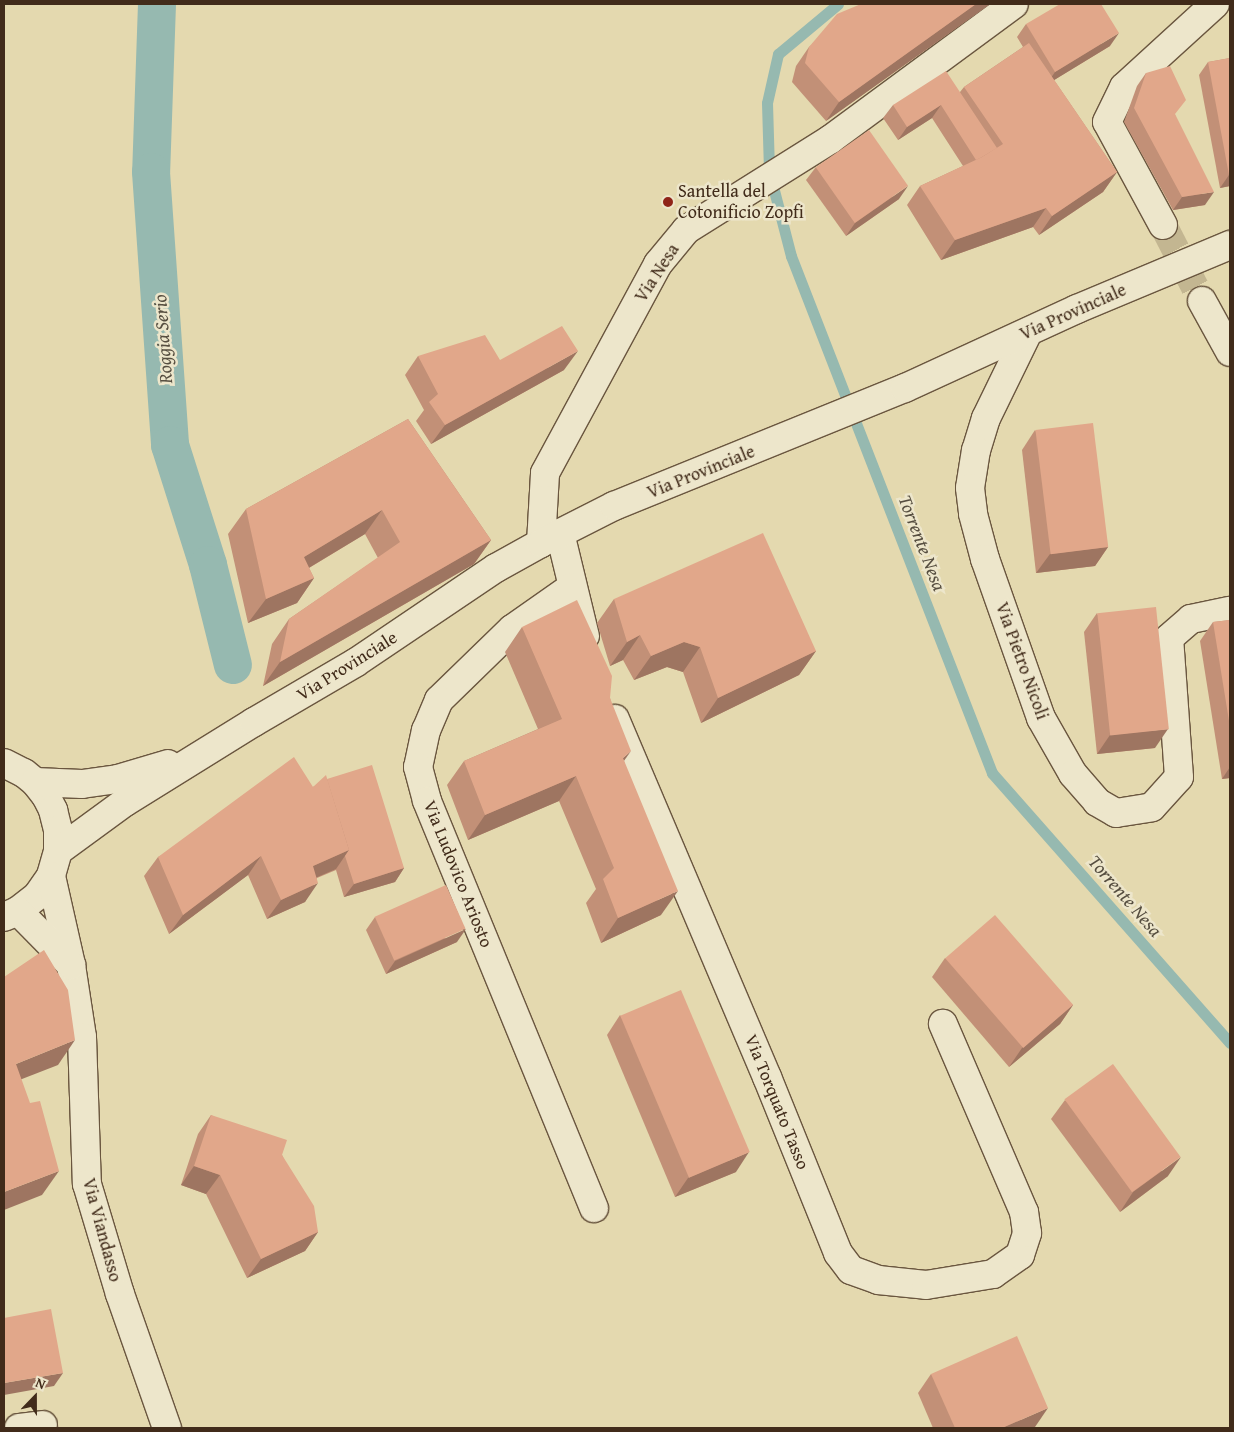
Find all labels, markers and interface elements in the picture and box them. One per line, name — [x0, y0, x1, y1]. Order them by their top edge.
place label: Santella del Cotonificio Zopfi — [678, 181, 804, 223]
marker: Santella del Cotonificio Zopfi — [662, 196, 674, 208]
street label: Via Nesa — [630, 240, 684, 306]
street label: Via Provinciale — [1016, 279, 1130, 345]
water label: Roggia Serio — [149, 294, 177, 384]
street label: Via Provinciale — [644, 441, 758, 503]
water label: Torrente Nesa — [893, 492, 951, 594]
street label: Via Pietro Nicoli — [991, 599, 1053, 723]
street label: Via Provinciale — [293, 627, 401, 705]
street label: Via Ludovico Ariosto — [419, 797, 497, 951]
water label: Torrente Nesa — [1083, 850, 1167, 942]
street label: Via Torquato Tasso — [740, 1031, 814, 1173]
street label: Via Viandasso — [78, 1176, 126, 1284]
north arrow — [10, 1372, 60, 1422]
text: N — [33, 1372, 49, 1394]

